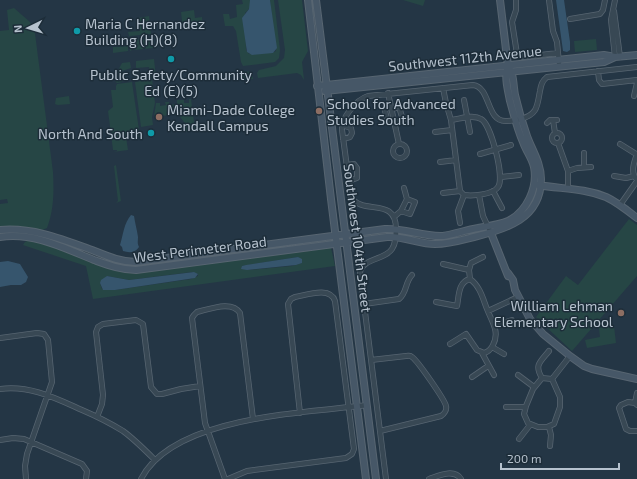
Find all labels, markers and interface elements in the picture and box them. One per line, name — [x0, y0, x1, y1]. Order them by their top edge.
north arrow — [8, 8, 48, 48]
place label: Maria C Hernandez Building (H)(8) — [85, 15, 205, 48]
text: N — [11, 24, 24, 33]
marker: Maria C Hernandez Building (H)(8) — [72, 26, 82, 36]
street label: Southwest 112th Avenue — [388, 41, 542, 75]
marker: Public Safety/Community Ed (E)(5) — [166, 54, 176, 64]
place label: Public Safety/Community Ed (E)(5) — [90, 66, 253, 99]
place label: School for Advanced Studies South — [327, 95, 456, 128]
place label: Miami-Dade College Kendall Campus — [167, 101, 295, 134]
marker: School for Advanced Studies South — [314, 106, 324, 116]
marker: Miami-Dade College Kendall Campus — [154, 112, 164, 122]
place label: North And South — [38, 125, 143, 142]
marker: North And South — [146, 128, 156, 138]
street label: Southwest 104th Street — [340, 163, 376, 313]
street label: West Perimeter Road — [132, 232, 268, 266]
place label: William Lehman Elementary School — [494, 297, 614, 330]
marker: William Lehman Elementary School — [616, 308, 626, 318]
scale bar — [501, 445, 619, 471]
text: 200 m — [507, 451, 541, 465]

